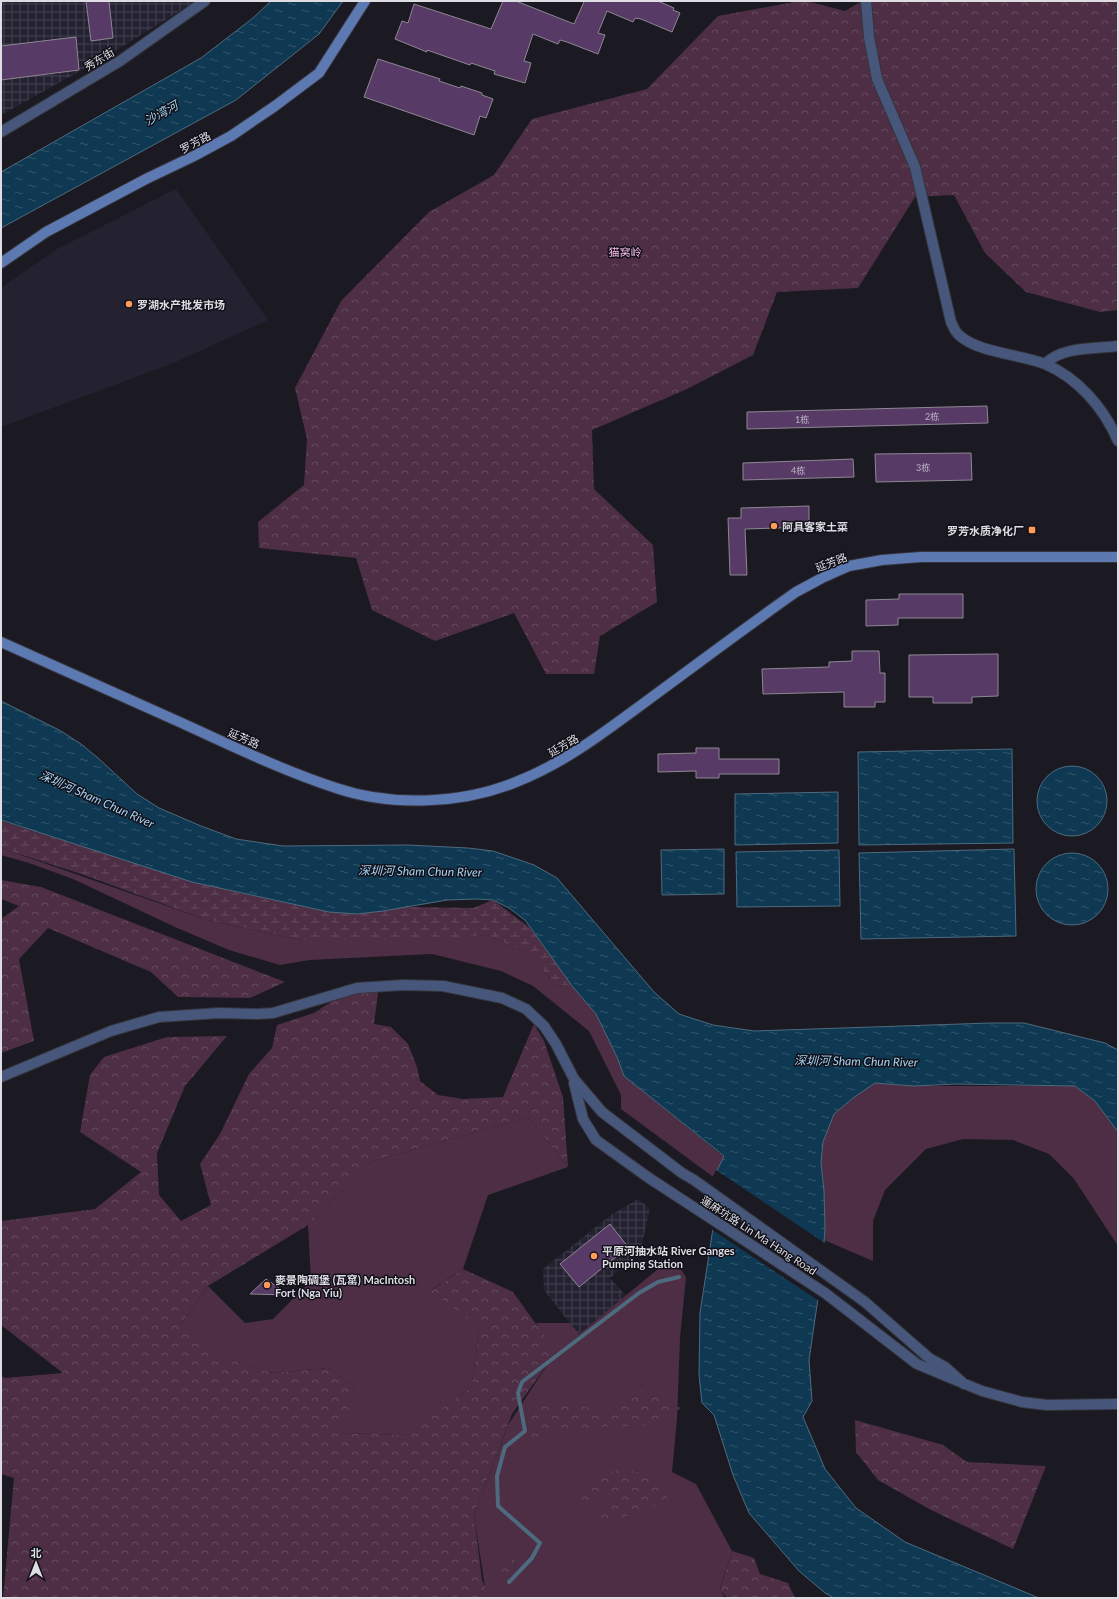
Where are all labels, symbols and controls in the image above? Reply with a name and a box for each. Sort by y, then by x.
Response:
street label: 秀东街 [82,45,116,73]
water label: 沙湾河 [142,97,182,128]
street label: 罗芳路 [177,129,213,155]
park label: 猫窝岭 [609,245,642,258]
place label: 罗湖水产批发市场 [137,298,225,311]
marker: 罗湖水产批发市场 [124,299,134,309]
house number: 2栋 [925,411,939,422]
house number: 1栋 [795,414,809,425]
house number: 3栋 [916,462,930,473]
house number: 4栋 [791,465,805,476]
place label: 阿具客家土菜 [782,520,848,533]
marker: 阿具客家土菜 [769,521,779,531]
place label: 罗芳水质净化厂 [947,524,1024,537]
marker: 罗芳水质净化厂 [1027,525,1037,535]
street label: 延芳路 [813,550,849,574]
street label: 延芳路 [226,725,262,751]
street label: 延芳路 [545,731,581,759]
water label: 深圳河 Sham Chun River [37,767,158,831]
water label: 深圳河 Sham Chun River [358,862,483,880]
water label: 深圳河 Sham Chun River [794,1052,919,1070]
street label: 蓮麻坑路 Lin Ma Hang Road [699,1193,819,1277]
place label: 平原河抽水站 River Ganges Pumping Station [602,1244,735,1270]
marker: 平原河抽水站 River Ganges Pumping Station [589,1251,599,1261]
place label: 麥景陶碉堡 (瓦窰) MacIntosh Fort (Nga Yiu) [275,1273,415,1299]
marker: 麥景陶碉堡 (瓦窰) MacIntosh Fort (Nga Yiu) [262,1280,272,1290]
north arrow [16,1543,56,1583]
text: 北 [31,1546,42,1559]

